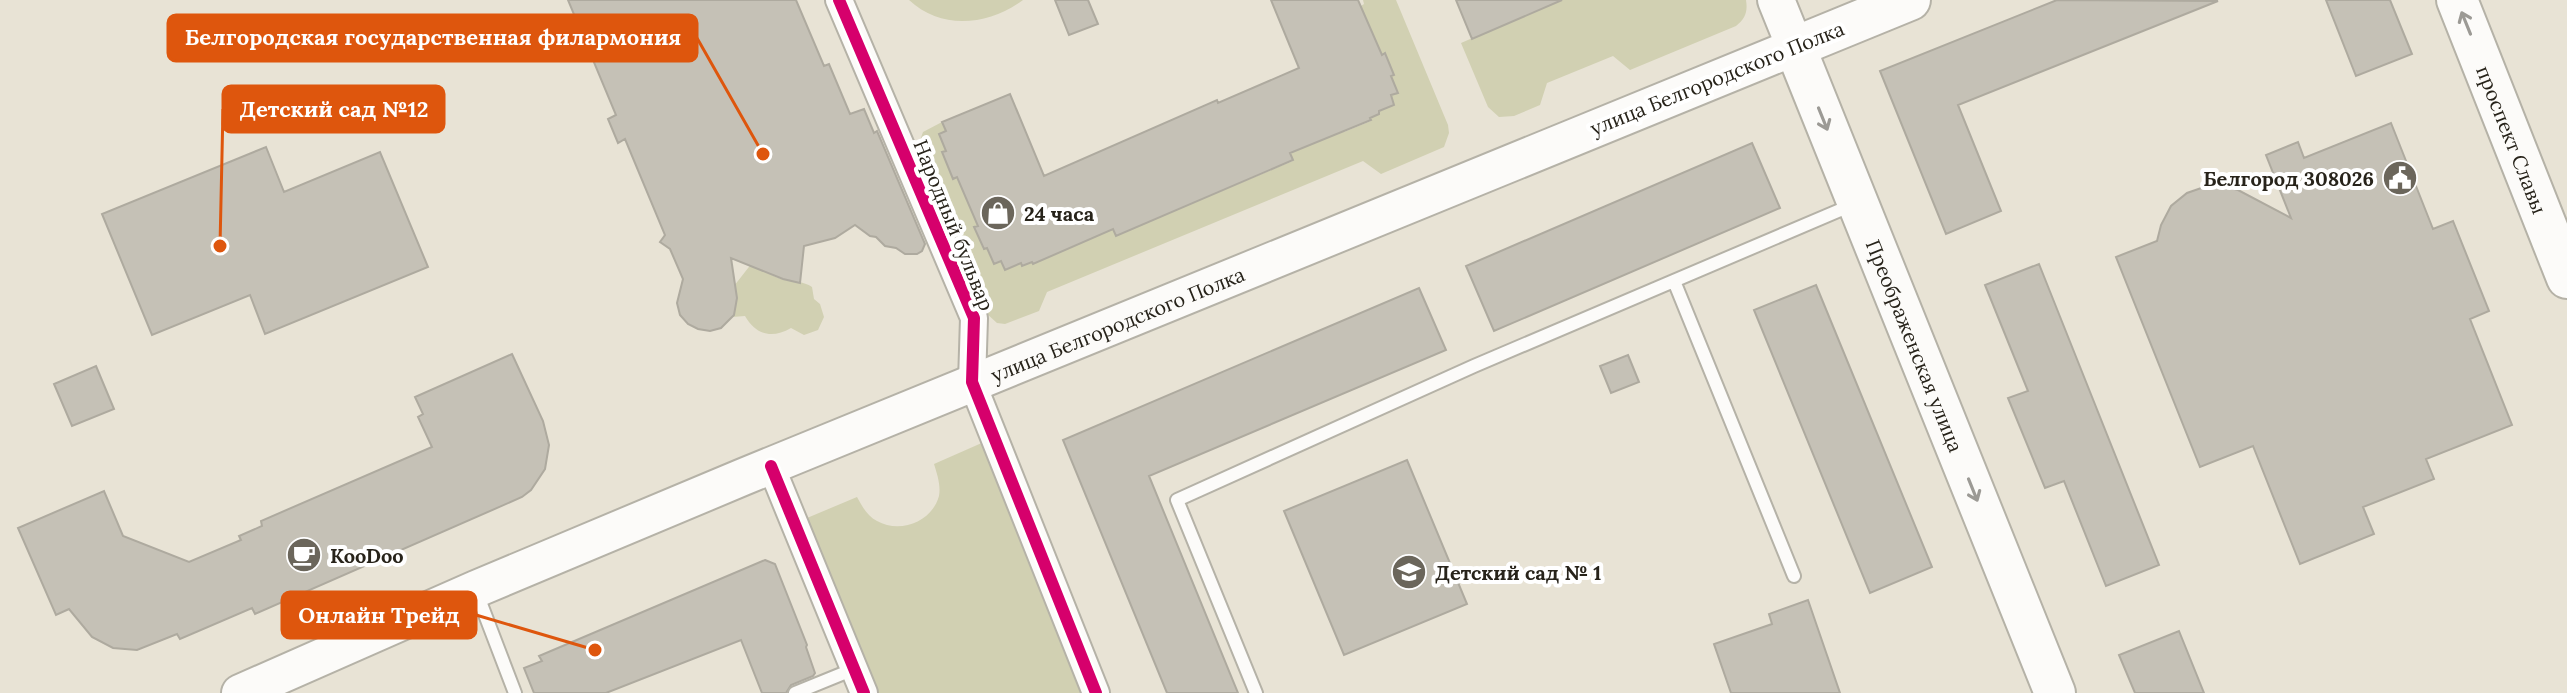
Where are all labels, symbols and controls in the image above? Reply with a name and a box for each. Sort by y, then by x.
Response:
one-way arrow [2458,11,2472,36]
callout: Белгородская государственная филармония [168,15,697,61]
street label: улица Белгородского Полка [1586,15,1848,141]
text: Белгородская государственная филармония [185,23,681,51]
street label: проспект Славы [2472,62,2553,217]
callout: Детский сад №12 [223,86,444,132]
text: Детский сад №12 [240,95,428,123]
one-way arrow [1817,106,1832,131]
street label: Народный бульвар [908,136,1000,314]
public building icon: Белгород 308026 [2381,159,2419,197]
place label: Белгород 308026 [2203,166,2374,191]
shop icon: 24 часа [979,194,1017,232]
place label: 24 часа [1024,201,1095,226]
street label: Преображенская улица [1861,236,1969,455]
street label: улица Белгородского Полка [987,261,1248,387]
one-way arrow [1967,477,1981,502]
cafe icon: KooDoo [285,536,323,574]
place label: KooDoo [330,543,404,568]
school or university icon: Детский сад № 1 [1390,553,1428,591]
place label: Детский сад № 1 [1435,560,1601,585]
callout: Онлайн Трейд [282,592,476,638]
text: Онлайн Трейд [298,601,460,629]

